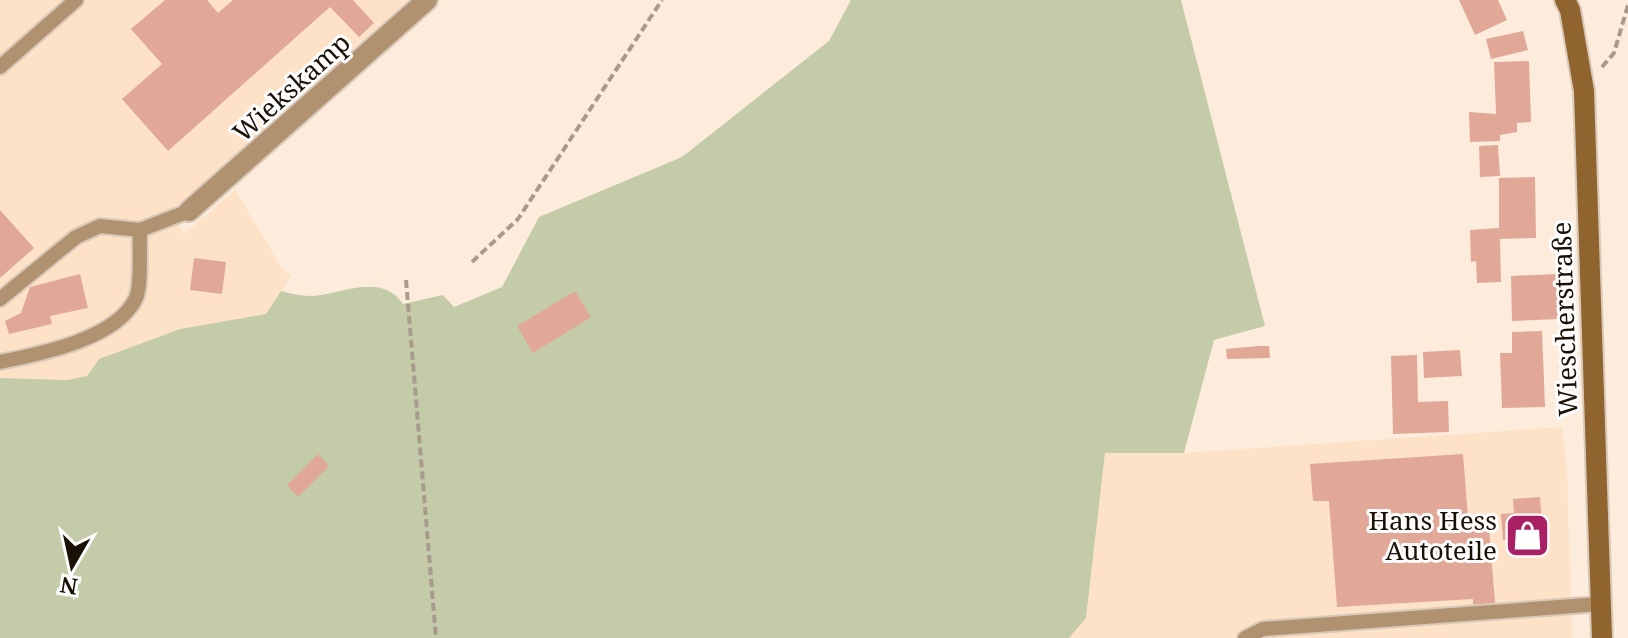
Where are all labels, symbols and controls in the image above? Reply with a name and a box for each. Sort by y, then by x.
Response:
street label: Wiekskamp [224,25,358,149]
street label: Wiescherstraße [1543,221,1585,417]
place label: Hans Hess Autoteile [1369,502,1497,568]
shop icon: Hans Hess Autoteile [1504,511,1552,559]
north arrow [32,526,112,606]
text: N [58,571,80,603]

